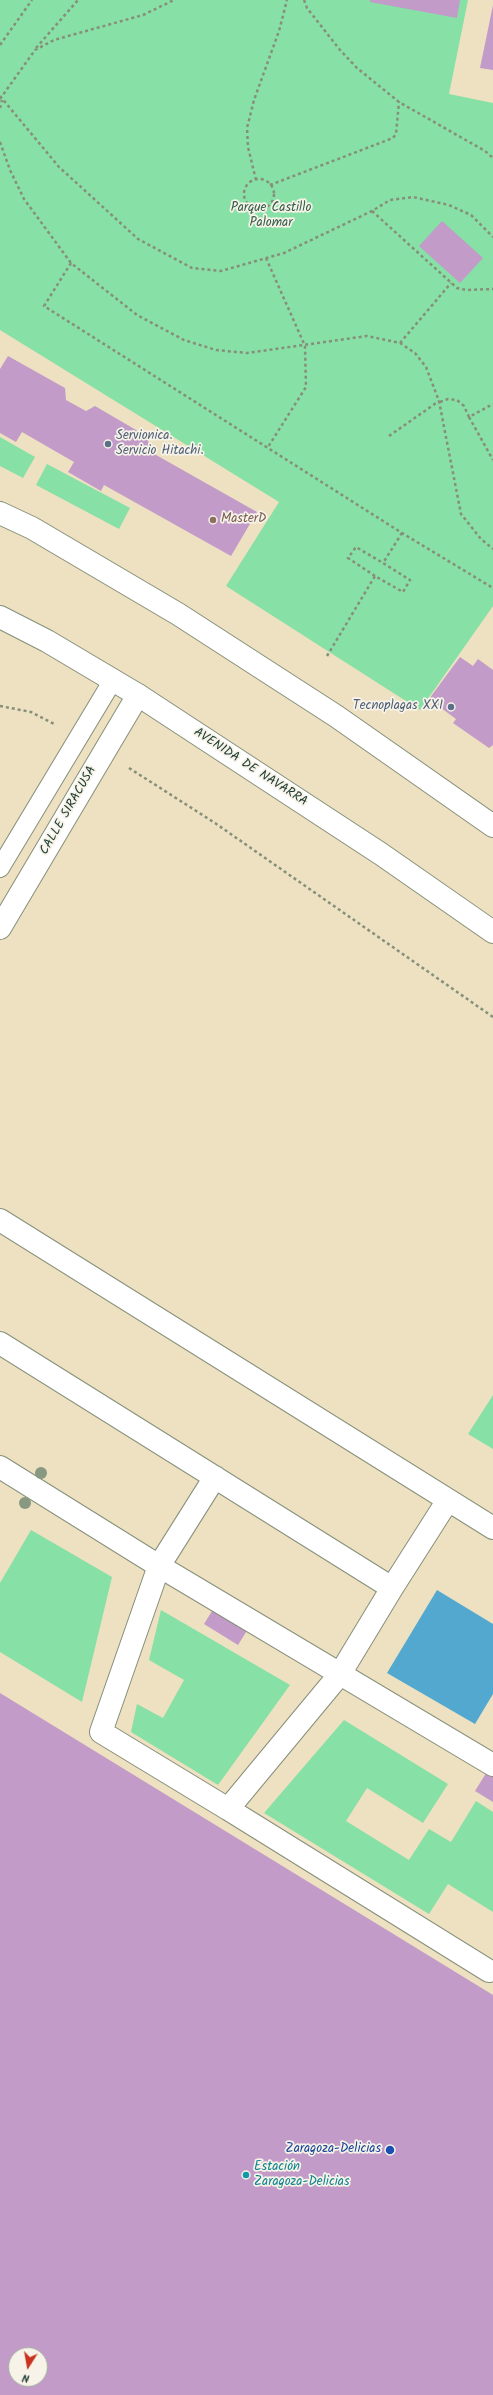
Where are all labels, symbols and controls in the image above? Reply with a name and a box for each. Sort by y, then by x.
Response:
park label: Parque Castillo Palomar [231,201,311,232]
place label: Servionica. Servicio Hitachi. [116,429,203,460]
marker: Servionica. Servicio Hitachi. [103,439,113,449]
place label: MasterD [221,512,266,528]
marker: MasterD [208,515,218,525]
place label: Tecnoplagas XXI [353,699,443,715]
marker: Tecnoplagas XXI [446,702,456,712]
street label: AVENIDA DE NAVARRA [190,725,310,811]
street label: CALLE SIRACUSA [37,764,101,858]
place label: Zaragoza-Delicias [286,2142,381,2158]
marker: Zaragoza-Delicias [384,2144,396,2156]
place label: Estación Zaragoza-Delicias [254,2160,349,2191]
marker: Estación Zaragoza-Delicias [241,2170,251,2180]
north arrow [8,2347,48,2387]
text: N [21,2368,31,2387]

